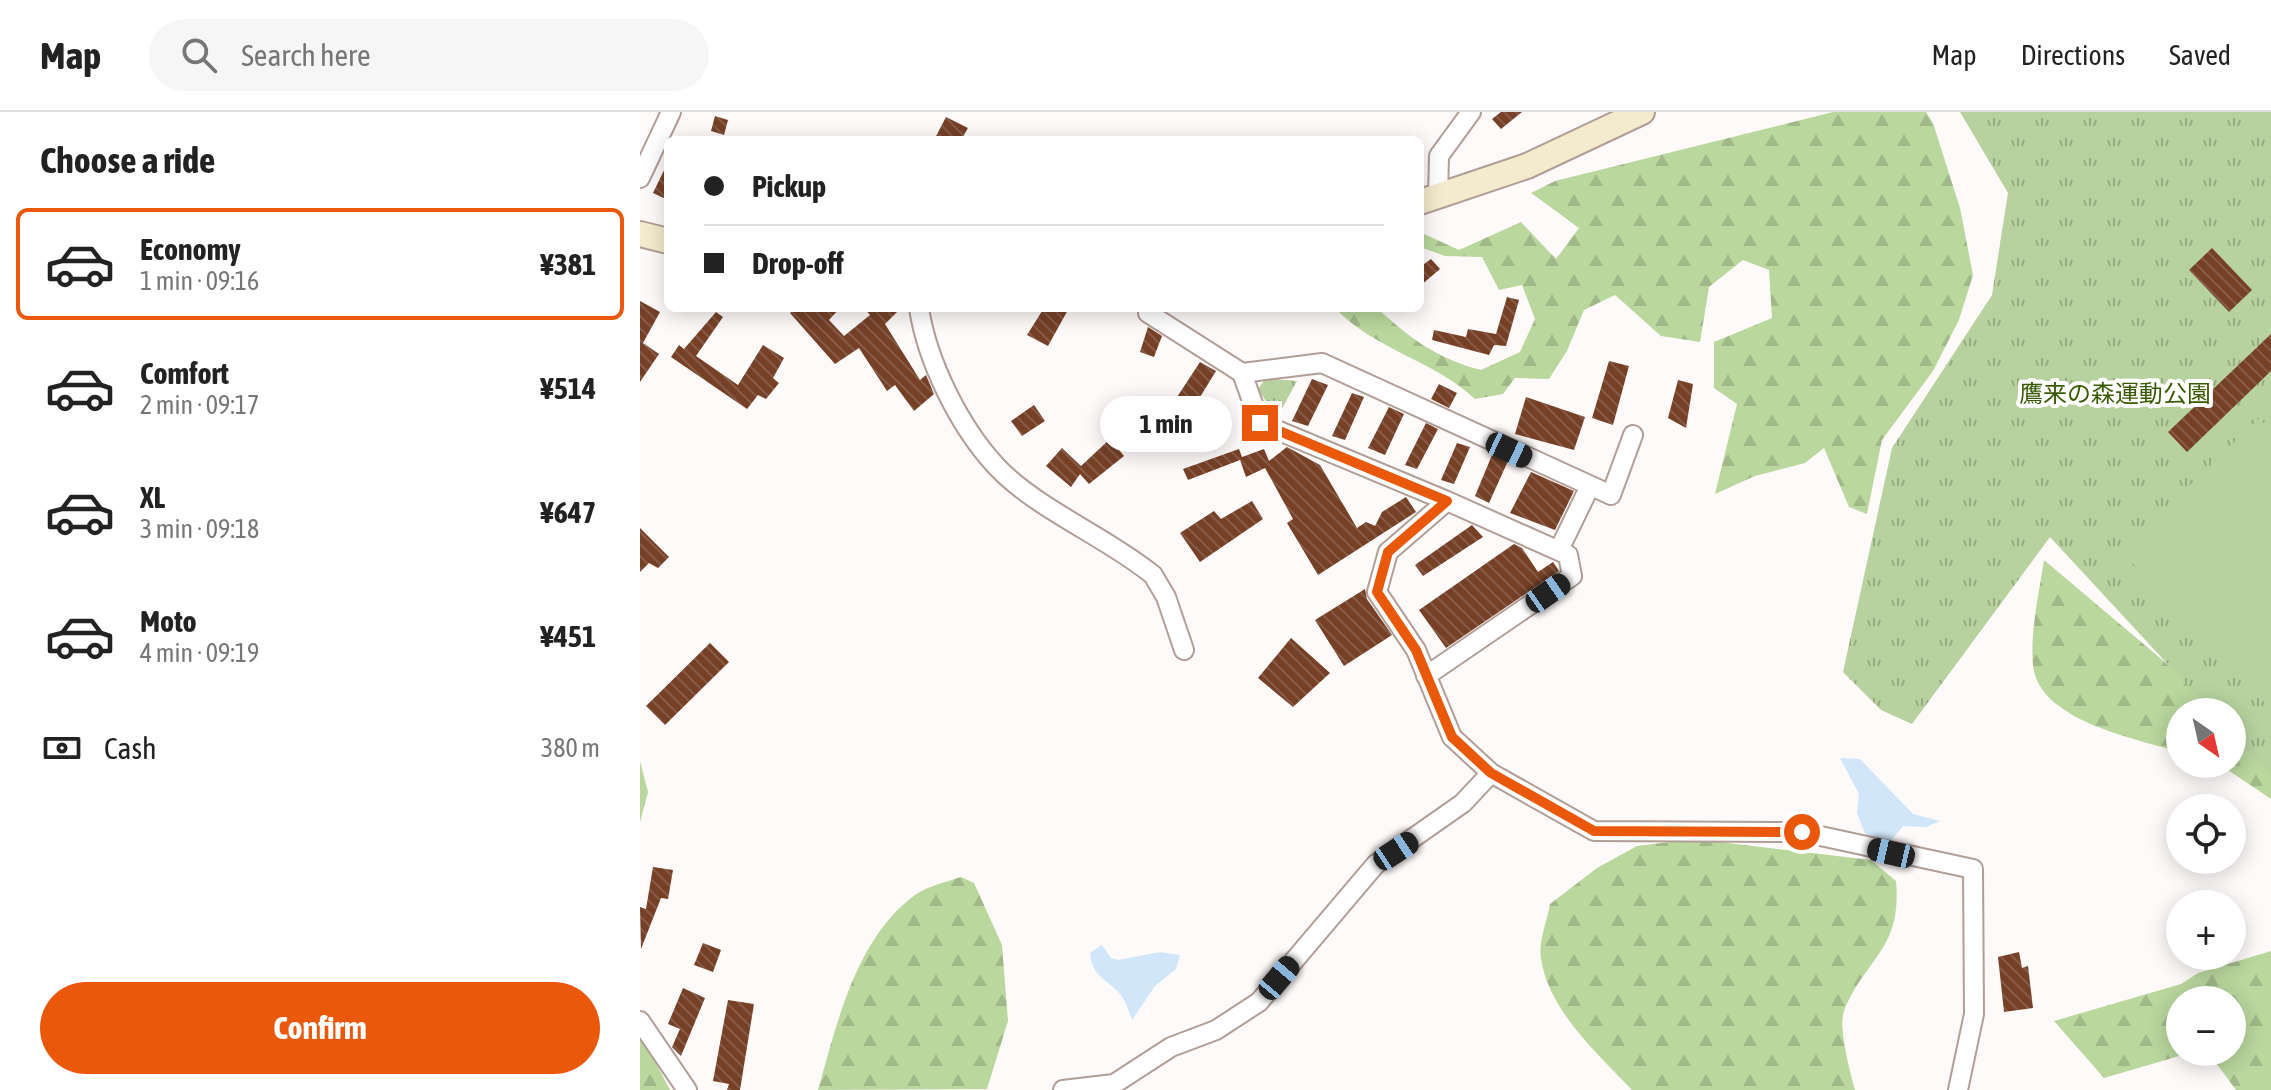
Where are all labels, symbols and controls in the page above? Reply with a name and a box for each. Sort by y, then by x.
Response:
search box [149,19,709,91]
icon: search [177,33,221,77]
text: Map [40,34,101,77]
text: Search here [241,38,371,72]
text: Map [1932,39,1977,71]
text: Directions [2021,39,2125,71]
text: Saved [2169,39,2231,71]
text: Choose a ride [40,139,215,181]
text: Pickup [752,169,826,203]
icon: car [44,228,116,300]
text: Economy [140,232,241,266]
text: Drop-off [752,246,844,280]
text: ¥381 [540,247,596,281]
text: 1 min · 09:16 [140,266,259,296]
icon: car [44,352,116,424]
text: Comfort [140,356,229,390]
text: ¥514 [540,371,596,405]
park label: 鷹来の森運動公園 [2019,380,2211,407]
text: 2 min · 09:17 [140,390,259,420]
callout: 1 min [1100,395,1232,451]
route end [1242,405,1278,441]
text: 1 min [1139,409,1193,439]
car [1482,429,1536,471]
icon: car [44,476,116,548]
text: XL [140,480,165,514]
text: ¥647 [540,495,596,529]
text: 3 min · 09:18 [140,514,259,544]
car [1521,569,1575,617]
icon: car [44,600,116,672]
text: Moto [140,604,197,638]
text: ¥451 [540,619,596,653]
text: 4 min · 09:19 [140,638,259,668]
north arrow [2166,698,2246,778]
map controls [2166,698,2246,1066]
icon: cash [40,726,84,770]
text: Cash [104,731,157,765]
text: 380 m [541,733,600,763]
button: locate [2166,794,2246,874]
route start [1784,814,1820,850]
car [1369,828,1423,874]
car [1865,836,1917,870]
button: + [2166,890,2246,970]
car [1254,952,1304,1004]
button: Confirm [40,982,600,1074]
button: − [2166,986,2246,1066]

